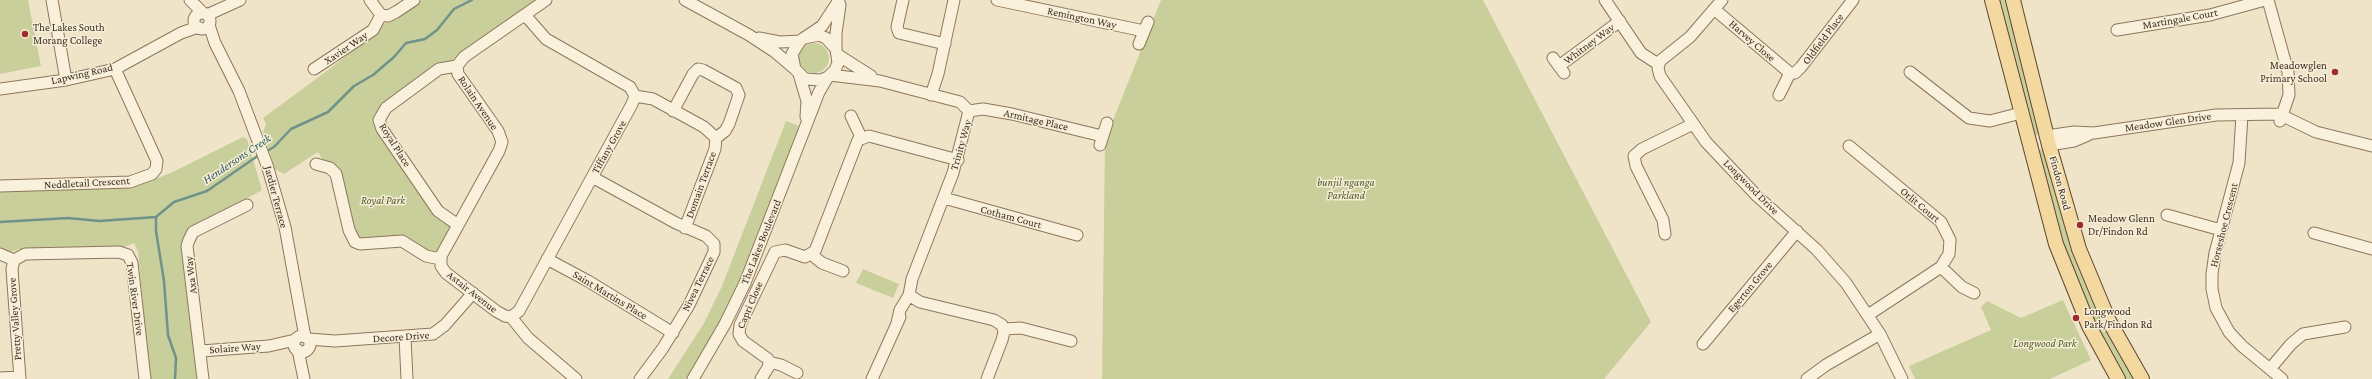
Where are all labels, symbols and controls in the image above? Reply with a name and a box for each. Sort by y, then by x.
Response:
street label: Remington Way [1046,4,1118,32]
street label: Martingale Court [2141,6,2219,32]
street label: Oldfield Place [1800,11,1846,67]
street label: Harvey Close [1726,17,1778,65]
place label: The Lakes South Morang College [33,21,105,47]
street label: Whitney Way [1561,21,1617,67]
marker: The Lakes South Morang College [20,29,30,39]
street label: Xavier Way [322,29,370,67]
place label: Meadowglen Primary School [2260,59,2327,85]
street label: Lapwing Road [50,60,114,88]
marker: Meadowglen Primary School [2330,67,2340,77]
street label: Rolain Avenue [455,73,501,133]
street label: Armitage Place [1003,106,1069,134]
street label: Meadow Glen Drive [2124,109,2212,135]
street label: Tiffany Grove [589,118,629,176]
street label: Trinity Way [947,118,975,172]
street label: Royal Place [376,121,414,169]
water label: Hendersons Creek [200,131,274,187]
street label: Domain Terrace [683,150,719,220]
street label: Findon Road [2046,154,2074,212]
street label: Longwood Drive [1721,157,1781,217]
street label: Jardier Terrace [261,164,291,230]
street label: Neddletail Crescent [44,174,130,192]
park label: bunjil nganga Parkland [1317,176,1375,202]
street label: Horseshoe Crescent [2207,181,2241,269]
street label: Orlit Court [1897,185,1943,225]
park label: Royal Park [361,194,405,208]
street label: The Lakes Boulevard [738,198,784,286]
street label: Cotham Court [979,203,1043,231]
place label: Meadow Glenn Dr/Findon Rd [2088,212,2155,238]
marker: Meadow Glenn Dr/Findon Rd [2075,220,2085,230]
street label: Nivea Terrace [679,254,717,314]
street label: Axa Way [182,255,200,295]
street label: Egerton Grove [1725,259,1775,315]
street label: Twin River Drive [123,262,147,336]
street label: Astair Avenue [444,268,500,316]
street label: Saint Martins Place [570,268,650,322]
street label: Pretty Valley Grove [6,277,24,361]
street label: Capri Close [734,279,766,331]
place label: Longwood Park/Findon Rd [2084,305,2152,331]
marker: Longwood Park/Findon Rd [2071,313,2081,323]
street label: Decore Drive [372,328,430,346]
park label: Longwood Park [2013,337,2077,351]
street label: Solaire Way [209,340,261,356]

